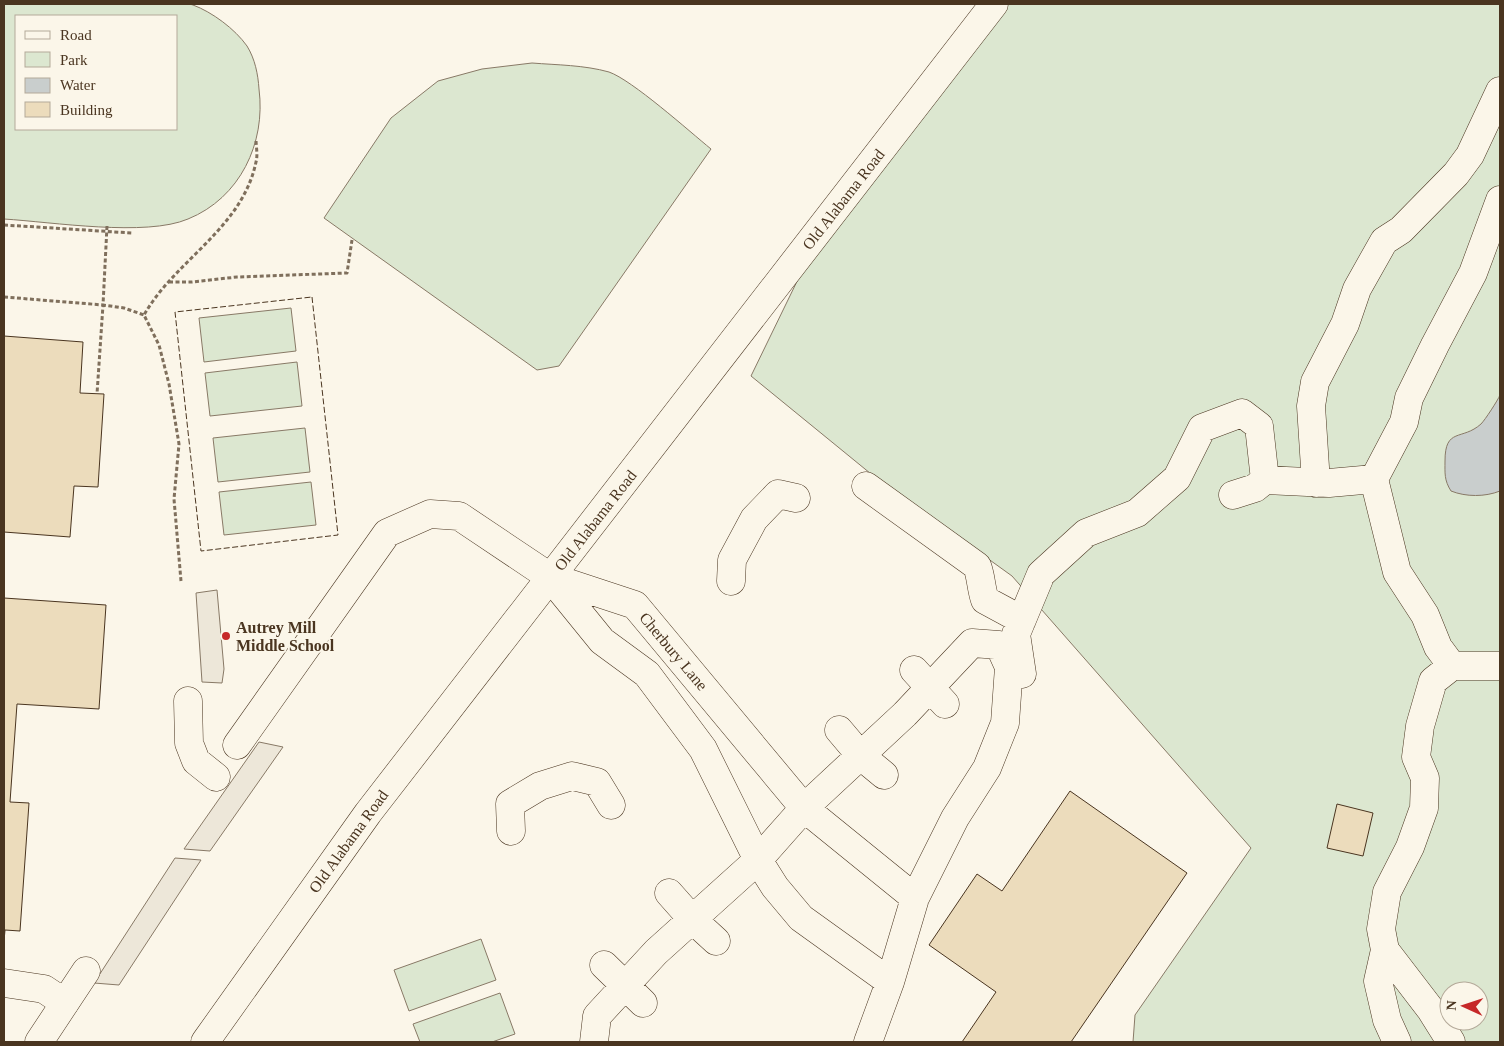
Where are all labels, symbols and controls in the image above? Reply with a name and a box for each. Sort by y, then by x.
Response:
legend [15,15,178,130]
text: Road [60,27,92,43]
text: Park [60,52,88,68]
text: Water [60,77,95,93]
text: Building [60,102,113,118]
street label: Old Alabama Road [799,146,888,253]
street label: Old Alabama Road [551,467,640,574]
street label: Cherbury Lane [635,609,711,694]
place label: Autrey Mill Middle School [236,619,335,654]
marker: Autrey Mill Middle School [220,630,232,642]
street label: Old Alabama Road [305,787,391,896]
north arrow [1439,981,1489,1031]
text: N [1444,1000,1459,1011]

